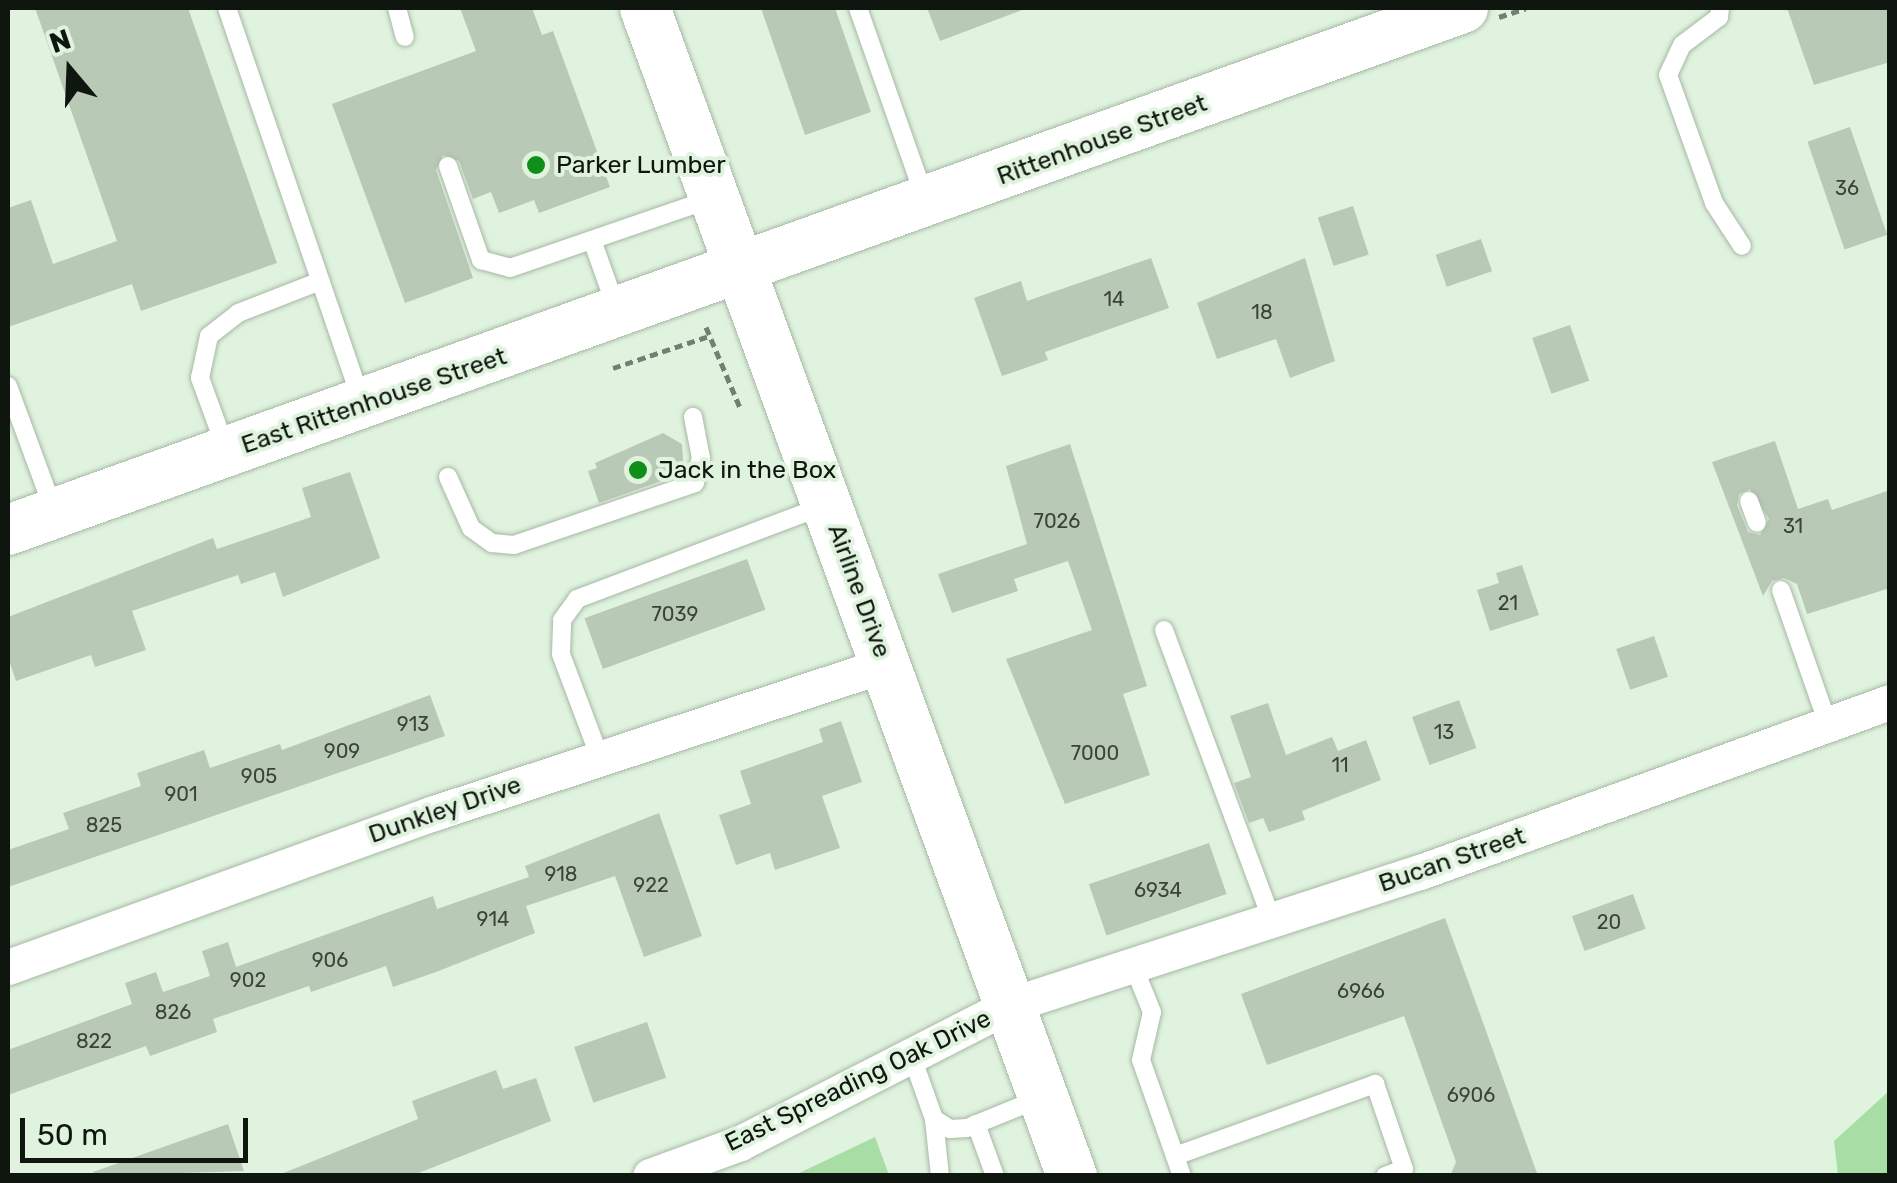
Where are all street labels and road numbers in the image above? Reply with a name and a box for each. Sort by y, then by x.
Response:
street label: Rittenhouse Street [993,88,1211,192]
street label: East Rittenhouse Street [237,341,511,461]
street label: Airline Drive [821,520,897,662]
street label: Dunkley Drive [364,770,526,850]
street label: Bucan Street [1375,821,1529,899]
street label: East Spreading Oak Drive [720,1003,996,1159]

